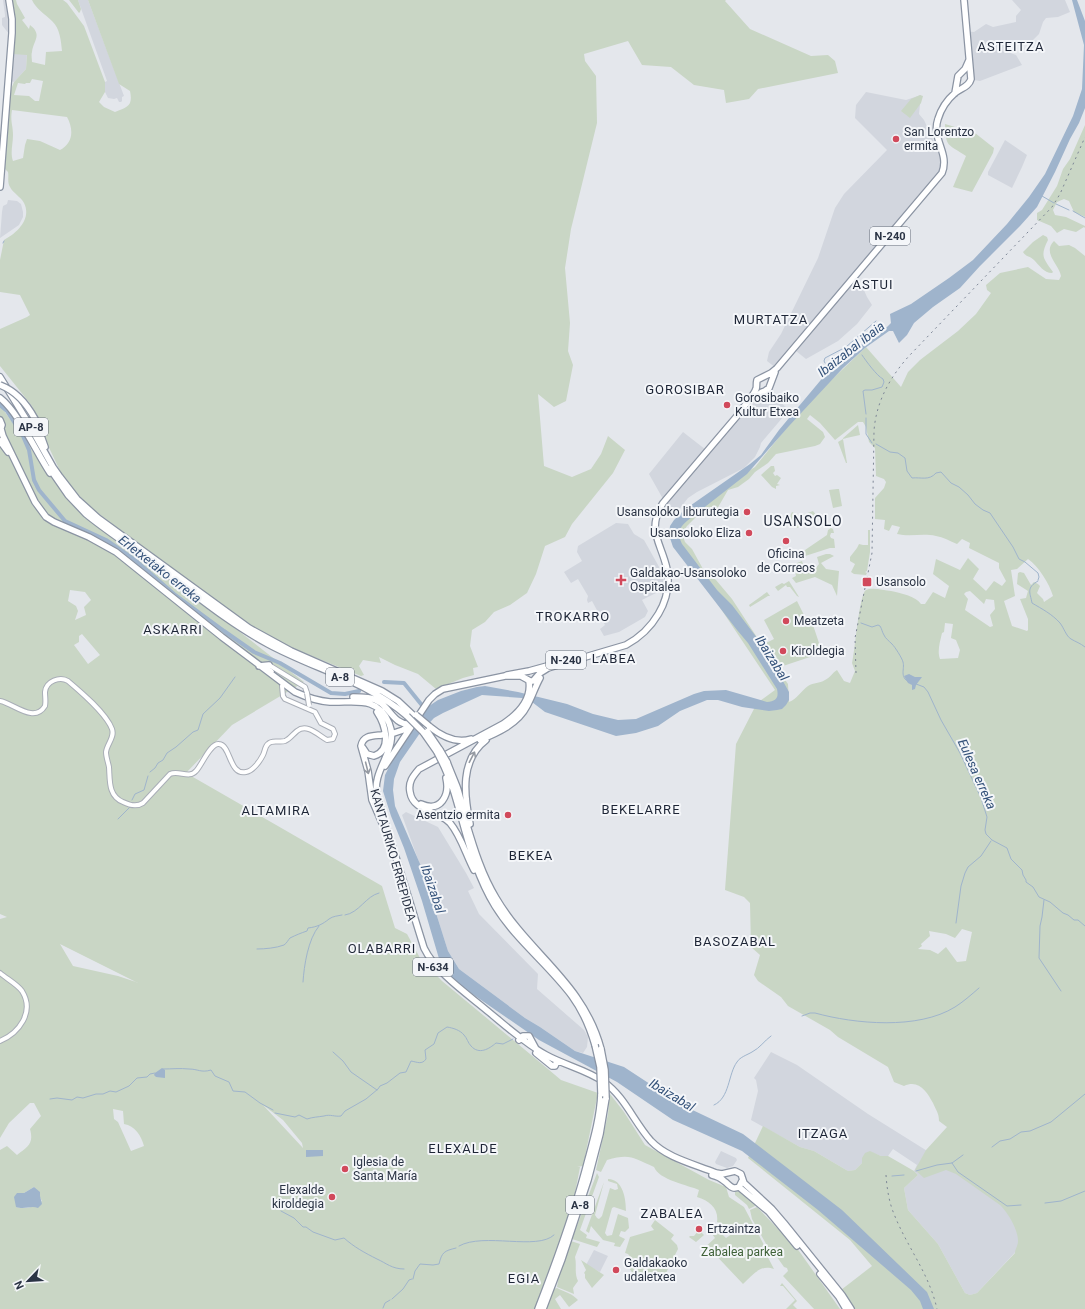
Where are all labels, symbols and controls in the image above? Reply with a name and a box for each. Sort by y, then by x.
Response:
district label: ASTEITZA [978,39,1044,54]
place label: San Lorentzo ermita [904,125,974,153]
marker: San Lorentzo ermita [891,134,901,144]
road number: N-240 [870,227,910,245]
district label: ASTUI [853,277,893,292]
district label: MURTATZA [734,312,808,327]
water label: Ibaizabal ibaia [815,318,888,380]
district label: GOROSIBAR [645,382,725,397]
place label: Gorosibaiko Kultur Etxea [735,391,799,419]
marker: Gorosibaiko Kultur Etxea [722,400,732,410]
road number: AP-8 [14,418,48,436]
place label: Usansoloko liburutegia [617,505,739,519]
marker: Usansoloko liburutegia [742,507,752,517]
district label: USANSOLO [763,513,843,529]
place label: Usansoloko Eliza [650,526,741,540]
marker: Usansoloko Eliza [744,528,754,538]
water label: Erletxetako erreka [116,532,204,606]
marker: Oficina de Correos [781,536,791,546]
place label: Oficina de Correos [757,547,815,575]
place label: Galdakao-Usansoloko Ospitalea [630,566,747,594]
marker: Galdakao-Usansoloko Ospitalea [615,574,627,586]
place label: Usansolo [876,575,926,589]
marker: Usansolo [861,576,873,588]
district label: TROKARRO [536,609,610,624]
place label: Meatzeta [794,614,844,628]
marker: Meatzeta [781,616,791,626]
district label: ASKARRI [143,622,203,637]
water label: Ibaizabal [752,633,792,684]
place label: Kiroldegia [791,644,844,658]
marker: Kiroldegia [778,646,788,656]
road number: N-240 [546,651,586,669]
district label: LABEA [592,651,636,666]
road number: A-8 [326,668,354,686]
water label: Eulesa erreka [955,737,999,812]
one-way arrow [468,752,476,764]
one-way arrow [364,761,371,774]
street label: KANTAURIKO ERREPIDEA [367,787,419,923]
district label: BEKELARRE [601,802,681,817]
district label: ALTAMIRA [242,803,310,818]
place label: Asentzio ermita [416,808,500,822]
marker: Asentzio ermita [503,810,513,820]
district label: BEKEA [509,848,553,863]
water label: Ibaizabal [418,863,449,916]
district label: BASOZABAL [694,934,776,949]
district label: OLABARRI [348,941,416,956]
road number: N-634 [413,958,453,976]
water label: Ibaizabal [646,1076,698,1115]
district label: ITZAGA [798,1126,848,1141]
district label: ELEXALDE [428,1141,498,1156]
place label: Iglesia de Santa María [353,1155,417,1183]
marker: Iglesia de Santa María [340,1164,350,1174]
place label: Elexalde kiroldegia [272,1183,324,1211]
marker: Elexalde kiroldegia [327,1192,337,1202]
road number: A-8 [566,1196,594,1214]
district label: ZABALEA [641,1206,703,1221]
place label: Ertzaintza [707,1222,761,1236]
marker: Ertzaintza [694,1224,704,1234]
park label: Zabalea parkea [701,1245,783,1259]
place label: Galdakaoko udaletxea [624,1256,687,1284]
north arrow [8,1261,48,1301]
marker: Galdakaoko udaletxea [611,1265,621,1275]
district label: EGIA [508,1271,540,1286]
text: N [12,1279,27,1291]

